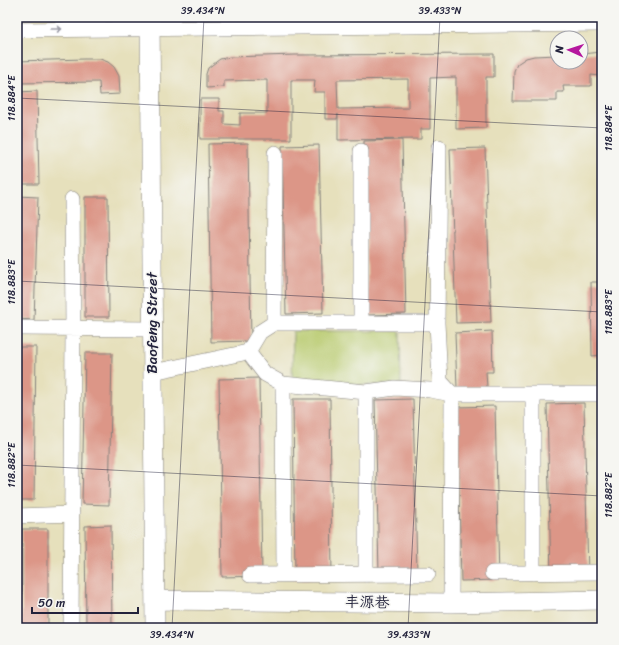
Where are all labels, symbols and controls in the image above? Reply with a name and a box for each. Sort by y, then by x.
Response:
text: 39.434°N [181,2,225,20]
text: 39.433°N [418,2,462,20]
one-way arrow [49,26,62,33]
north arrow [549,30,589,70]
text: N [550,45,569,55]
text: 118.884°E [3,74,21,121]
text: 118.884°E [600,104,618,151]
text: 118.883°E [3,258,21,305]
street label: Baofeng Street [139,271,165,374]
text: 118.883°E [600,288,618,335]
text: 118.882°E [3,441,21,488]
text: 118.882°E [600,471,618,518]
scale bar [32,589,138,615]
street label: 丰源巷 [344,589,390,615]
text: 50 m [38,592,65,614]
text: 39.434°N [150,626,194,644]
text: 39.433°N [387,626,431,644]

